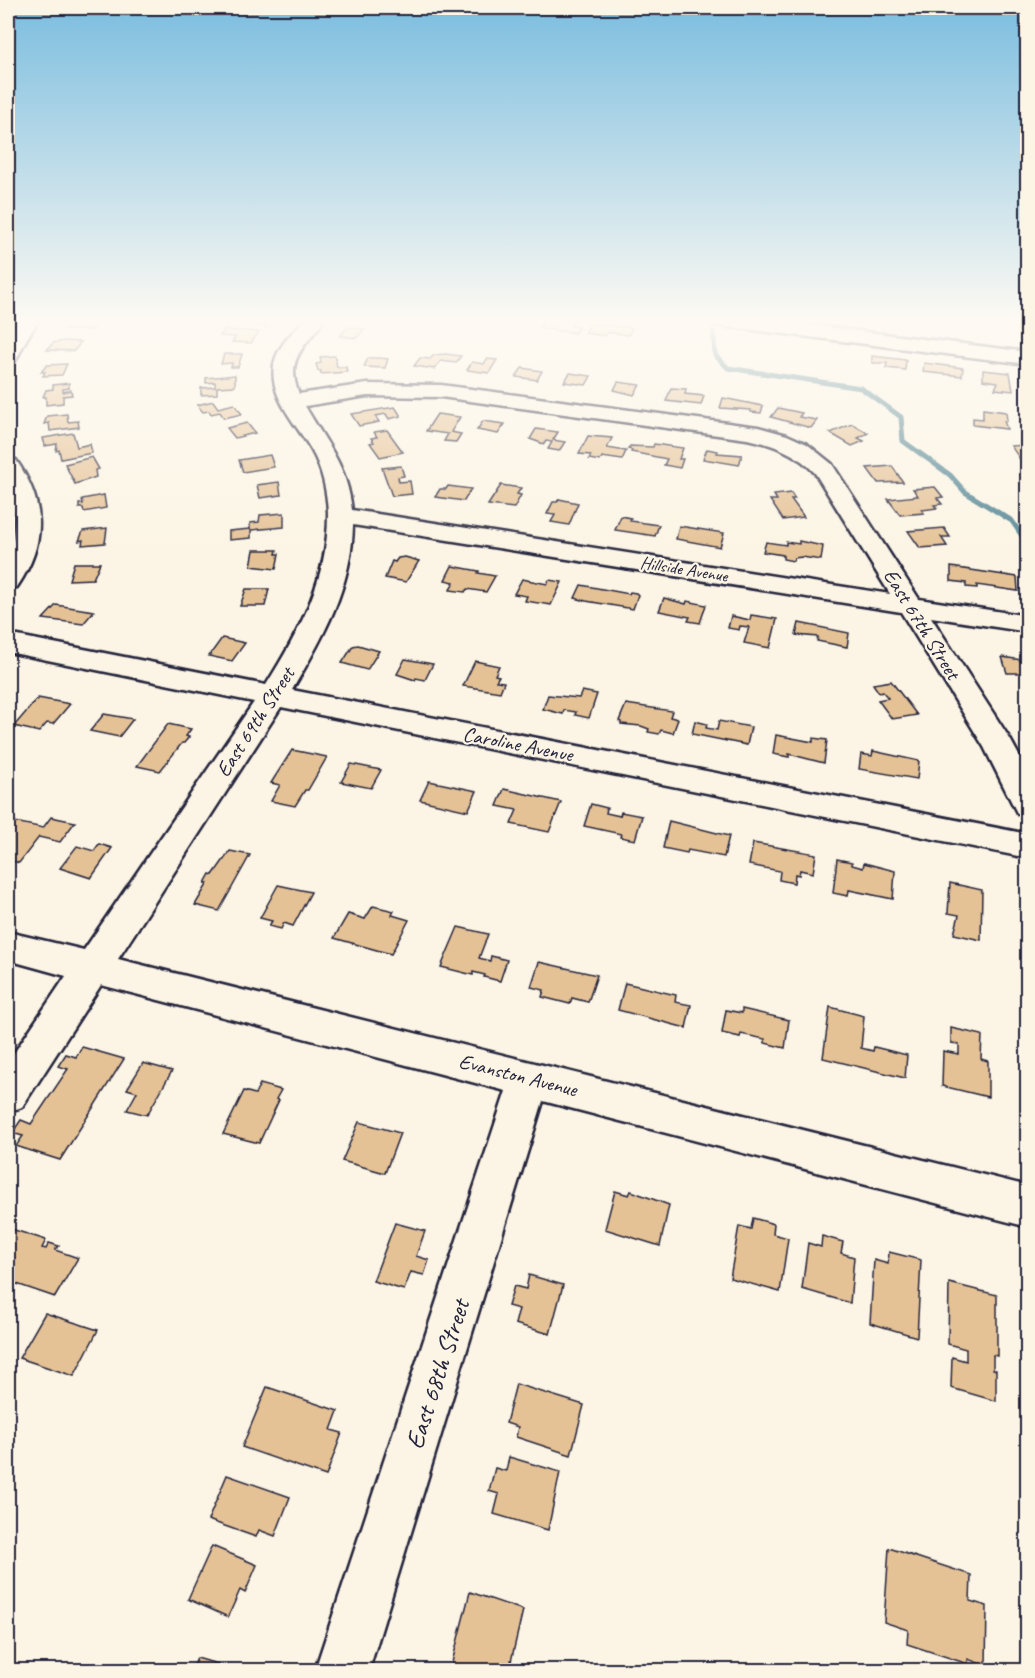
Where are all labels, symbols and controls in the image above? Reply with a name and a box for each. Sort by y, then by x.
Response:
street label: Hillside Avenue [639,551,730,587]
street label: East 67th Street [878,564,967,686]
street label: East 69th Street [210,661,301,782]
street label: Caroline Avenue [461,721,577,768]
street label: Evanston Avenue [456,1048,581,1102]
street label: East 68th Street [398,1293,478,1453]

